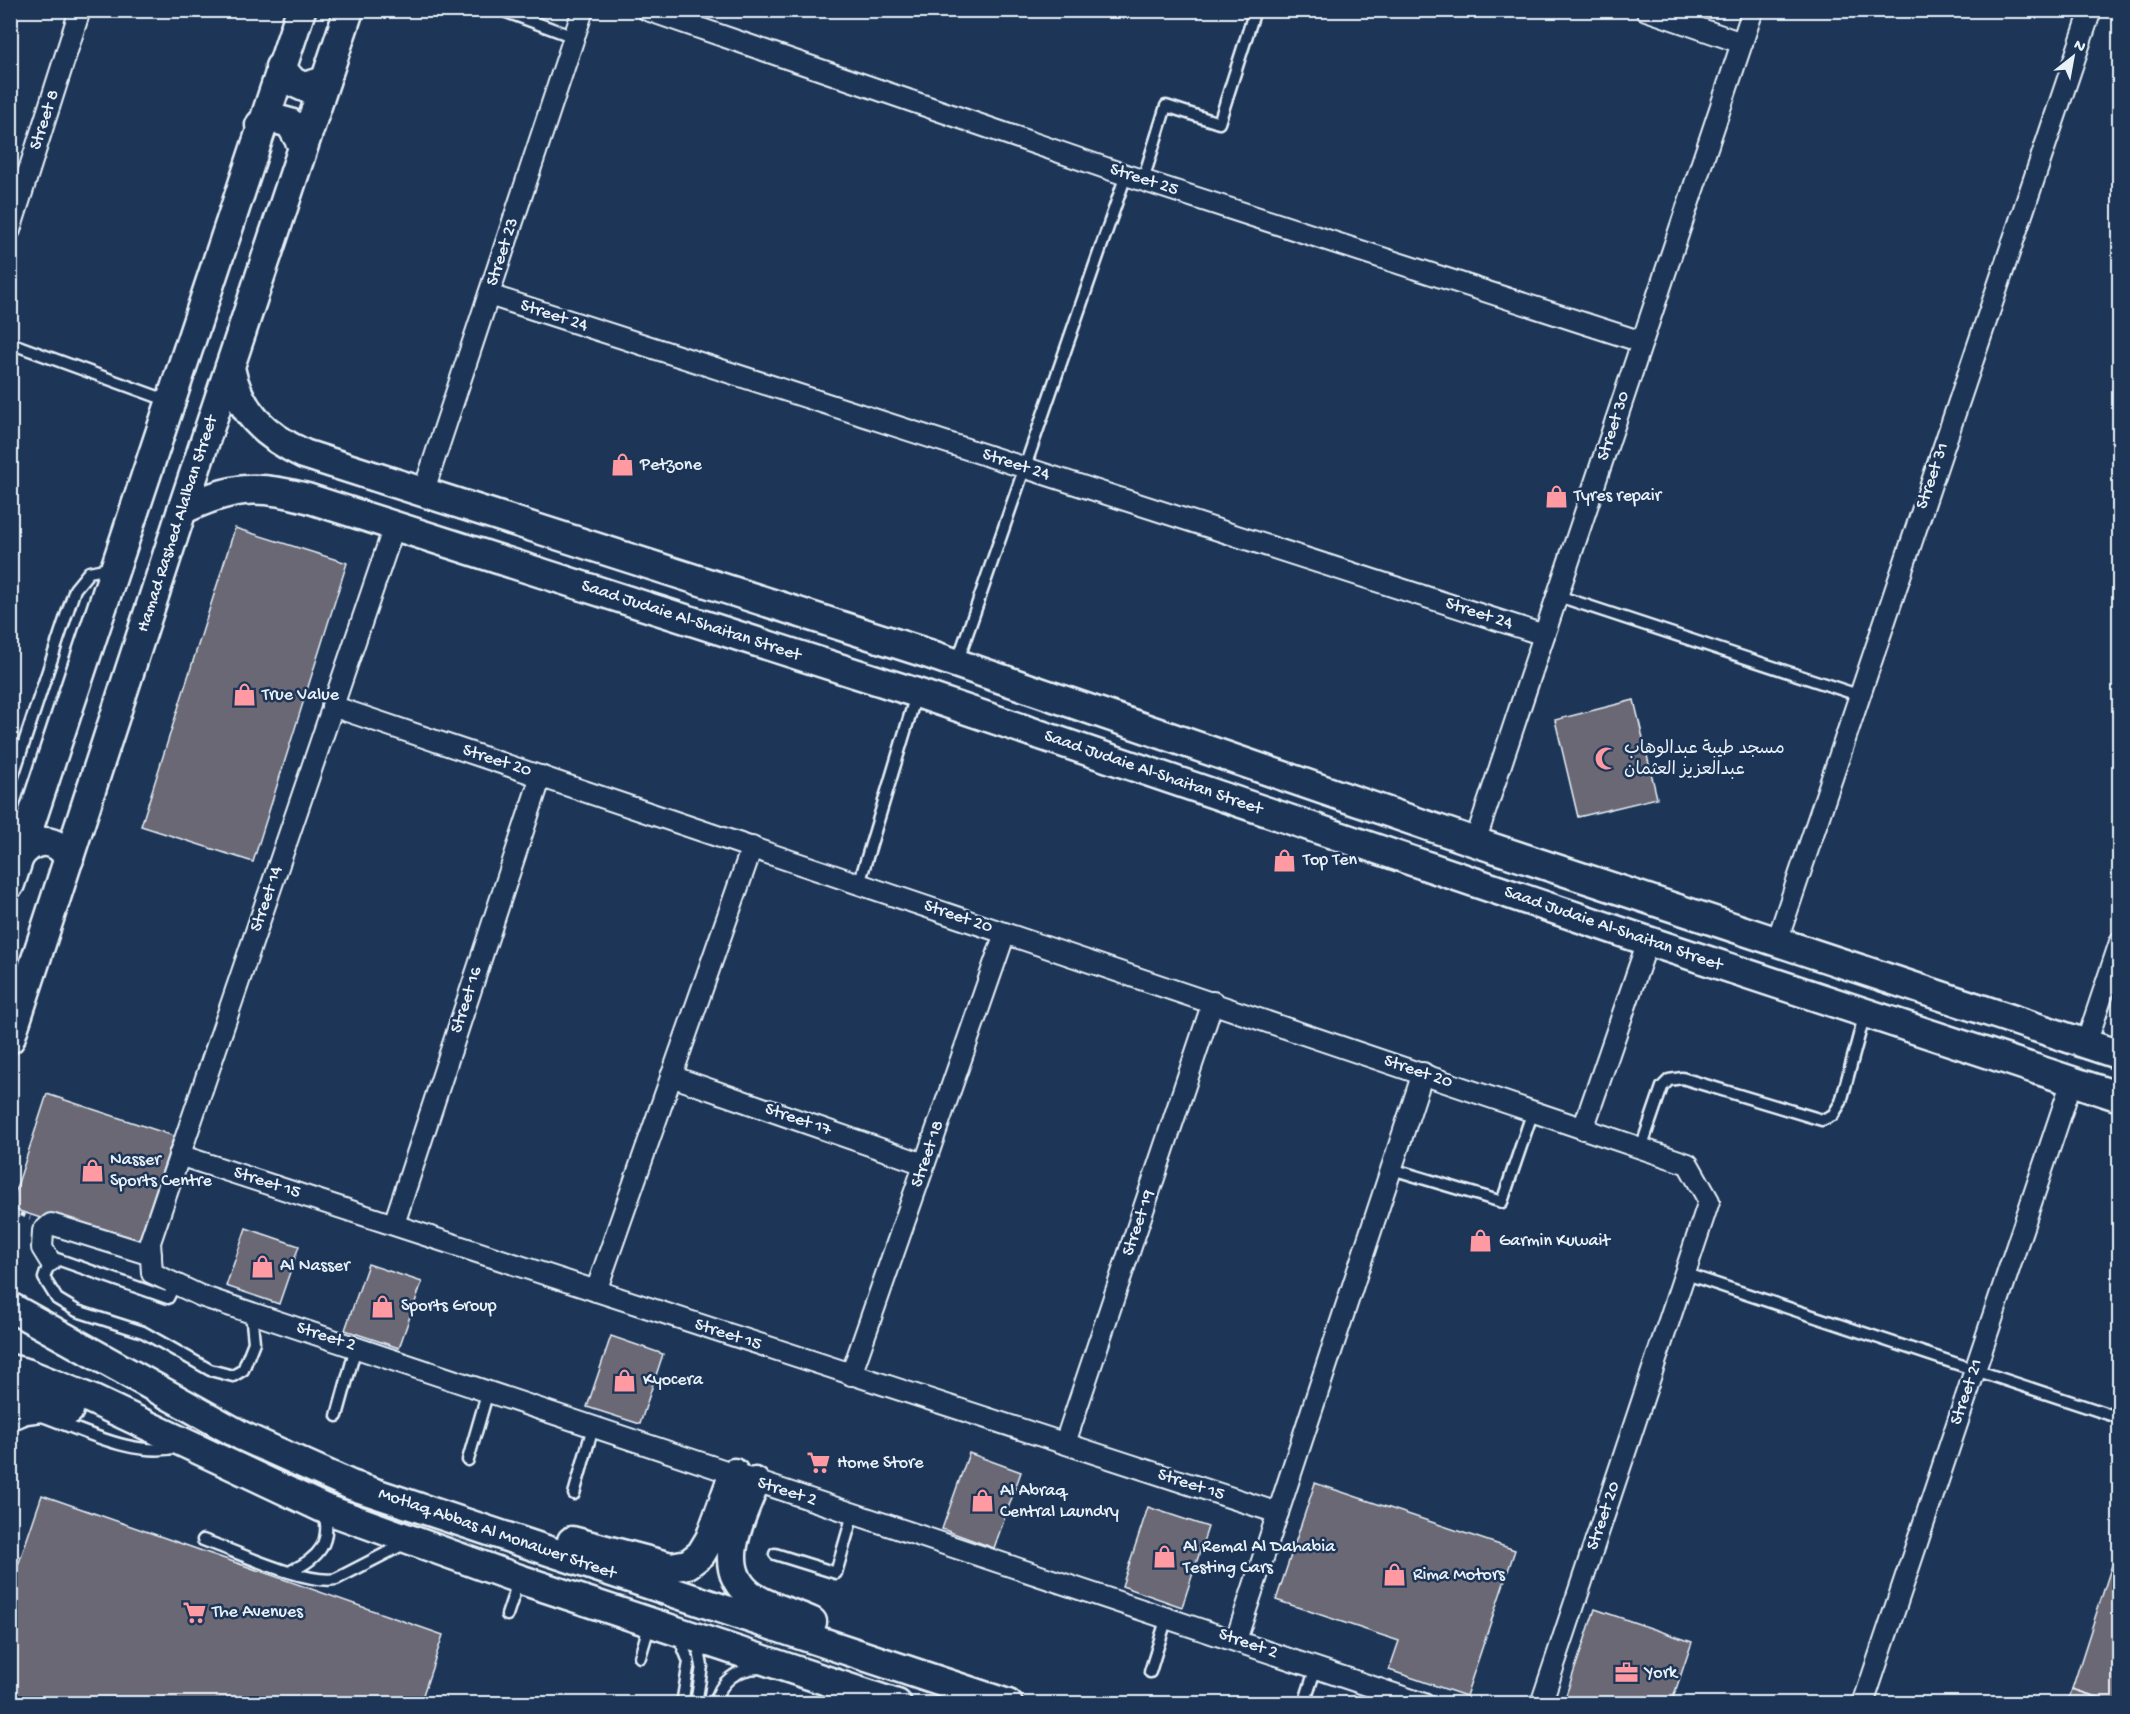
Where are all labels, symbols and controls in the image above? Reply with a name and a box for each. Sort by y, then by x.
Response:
north arrow [2043,27,2103,87]
text: N [2070,36,2089,58]
street label: Street 8 [25,87,65,153]
street label: Street 25 [1107,159,1181,201]
street label: Street 23 [482,215,524,289]
street label: Street 24 [518,295,591,337]
street label: Street 30 [1593,389,1635,463]
street label: Hamad Rashed Alalban Street [133,411,223,635]
street label: Street 31 [1912,440,1954,512]
street label: Street 24 [980,444,1053,486]
shop icon: Petzone [609,452,635,478]
place label: Petzone [639,455,702,476]
shop icon: Tyres repair [1543,483,1569,509]
place label: Tyres repair [1573,486,1663,507]
street label: Saad Judaie Al-Shaitan Street [579,576,805,667]
street label: Street 24 [1443,593,1516,635]
shop icon: True Value [231,682,257,708]
place label: True Value [261,685,340,706]
street label: Saad Judaie Al-Shaitan Street [1041,726,1266,821]
place label: مسجد طيبة عبدالوهاب عبدالعزيز العثمان [1624,739,1785,781]
street label: Street 20 [460,740,534,782]
mosque icon: مسجد طيبة عبدالوهاب عبدالعزيز العثمان [1593,746,1619,772]
shop icon: Top Ten [1272,847,1298,873]
place label: Top Ten [1302,850,1358,871]
street label: Street 14 [246,863,288,935]
street label: Saad Judaie Al-Shaitan Street [1501,882,1726,977]
street label: Street 20 [921,895,995,939]
street label: Street 16 [446,963,488,1036]
street label: Street 20 [1381,1050,1455,1094]
street label: Street 17 [762,1099,835,1141]
street label: Street 18 [907,1118,949,1190]
place label: Nasser Sports Centre [110,1150,212,1192]
shop icon: Nasser Sports Centre [79,1157,105,1183]
street label: Street 15 [231,1162,303,1204]
street label: Street 19 [1118,1187,1160,1259]
shop icon: Garmin Kuwait [1468,1228,1494,1254]
place label: Garmin Kuwait [1499,1231,1611,1252]
shop icon: Al Nasser [249,1253,275,1279]
place label: Al Nasser [280,1256,351,1277]
shop icon: Sports Group [370,1293,396,1319]
place label: Sports Group [401,1296,497,1317]
street label: Street 15 [692,1314,764,1356]
street label: Street 2 [294,1318,358,1356]
street label: Street 21 [1946,1356,1988,1428]
shop icon: Kyocera [612,1367,638,1393]
place label: Kyocera [643,1370,704,1391]
supermarket icon: Home Store [806,1450,832,1476]
place label: Home Store [837,1453,924,1474]
street label: Street 15 [1155,1464,1227,1506]
street label: Street 2 [755,1473,819,1511]
street label: Street 20 [1582,1479,1626,1553]
place label: Al Abraq Central Laundry [1000,1481,1119,1523]
street label: Motlaq Abbas Al Monawer Street [376,1483,620,1585]
shop icon: Al Abraq Central Laundry [969,1488,995,1514]
place label: Al Remal Al Dahabia Testing Cars [1182,1537,1336,1579]
shop icon: Al Remal Al Dahabia Testing Cars [1152,1544,1178,1570]
shop icon: Rima Motors [1382,1562,1408,1588]
place label: Rima Motors [1413,1565,1506,1586]
supermarket icon: The Avenues [181,1599,207,1625]
place label: The Avenues [211,1602,304,1623]
street label: Street 2 [1216,1624,1280,1664]
office icon: York [1614,1660,1640,1686]
place label: York [1643,1663,1679,1684]

